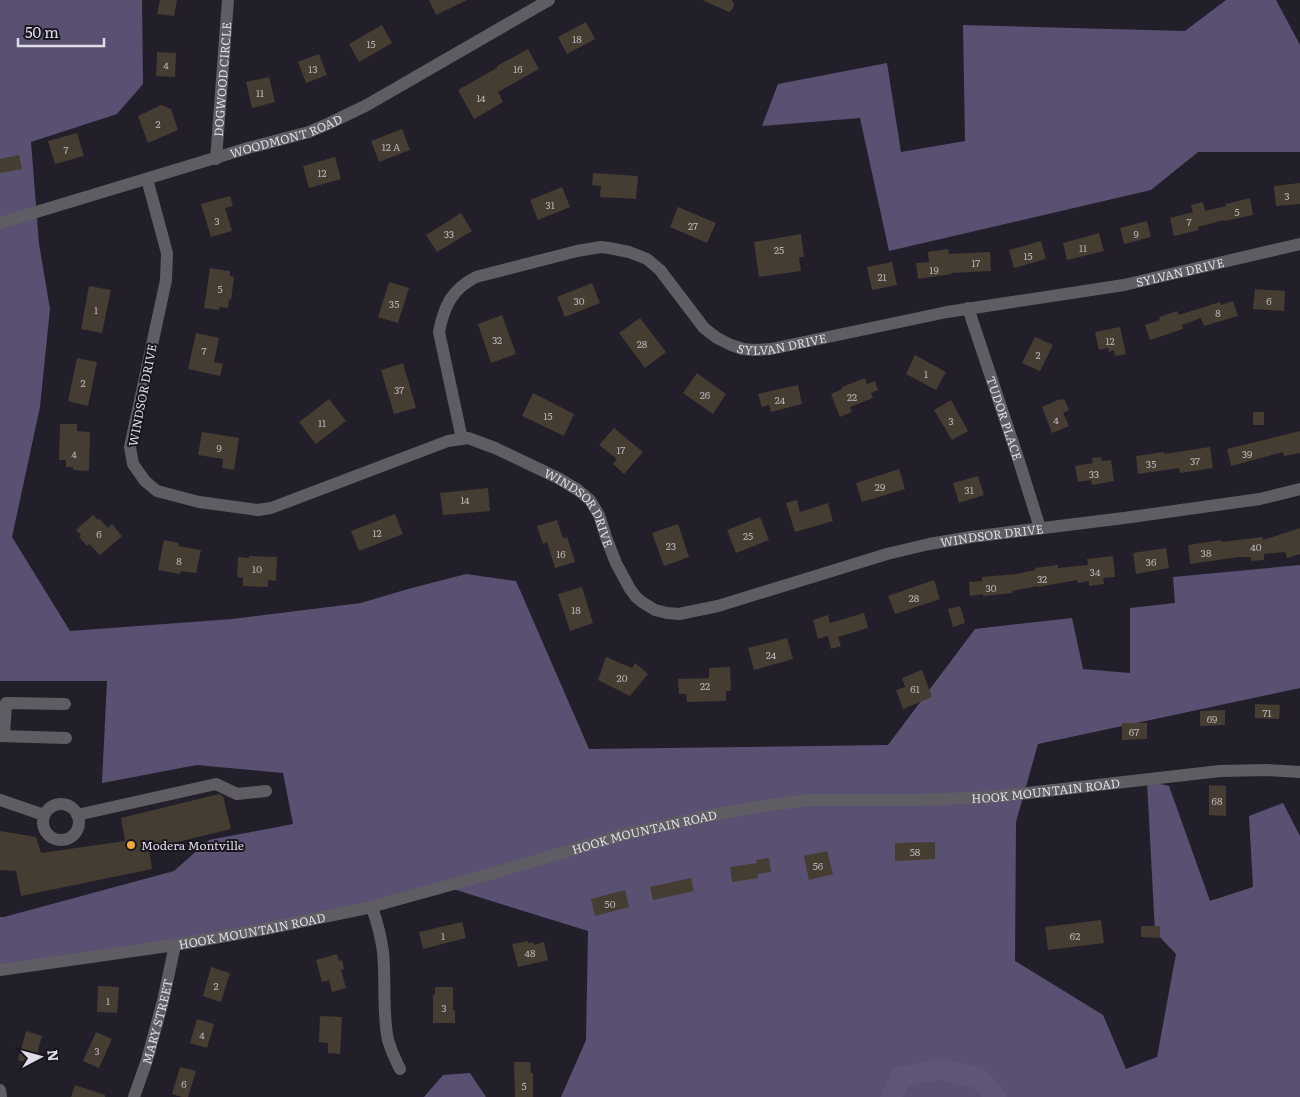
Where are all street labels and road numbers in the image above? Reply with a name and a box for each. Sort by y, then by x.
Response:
street label: DOGWOOD CIRCLE [209,21,235,137]
street label: WOODMONT ROAD [228,109,345,162]
street label: SYLVAN DRIVE [1134,253,1226,291]
street label: SYLVAN DRIVE [735,329,828,359]
street label: WINDSOR DRIVE [123,342,161,448]
street label: TUDOR PLACE [982,374,1027,463]
street label: WINDSOR DRIVE [541,464,618,550]
street label: WINDSOR DRIVE [939,519,1045,551]
street label: HOOK MOUNTAIN ROAD [971,774,1121,807]
street label: HOOK MOUNTAIN ROAD [569,805,718,858]
street label: HOOK MOUNTAIN ROAD [177,908,327,953]
street label: MARY STREET [137,977,177,1066]

